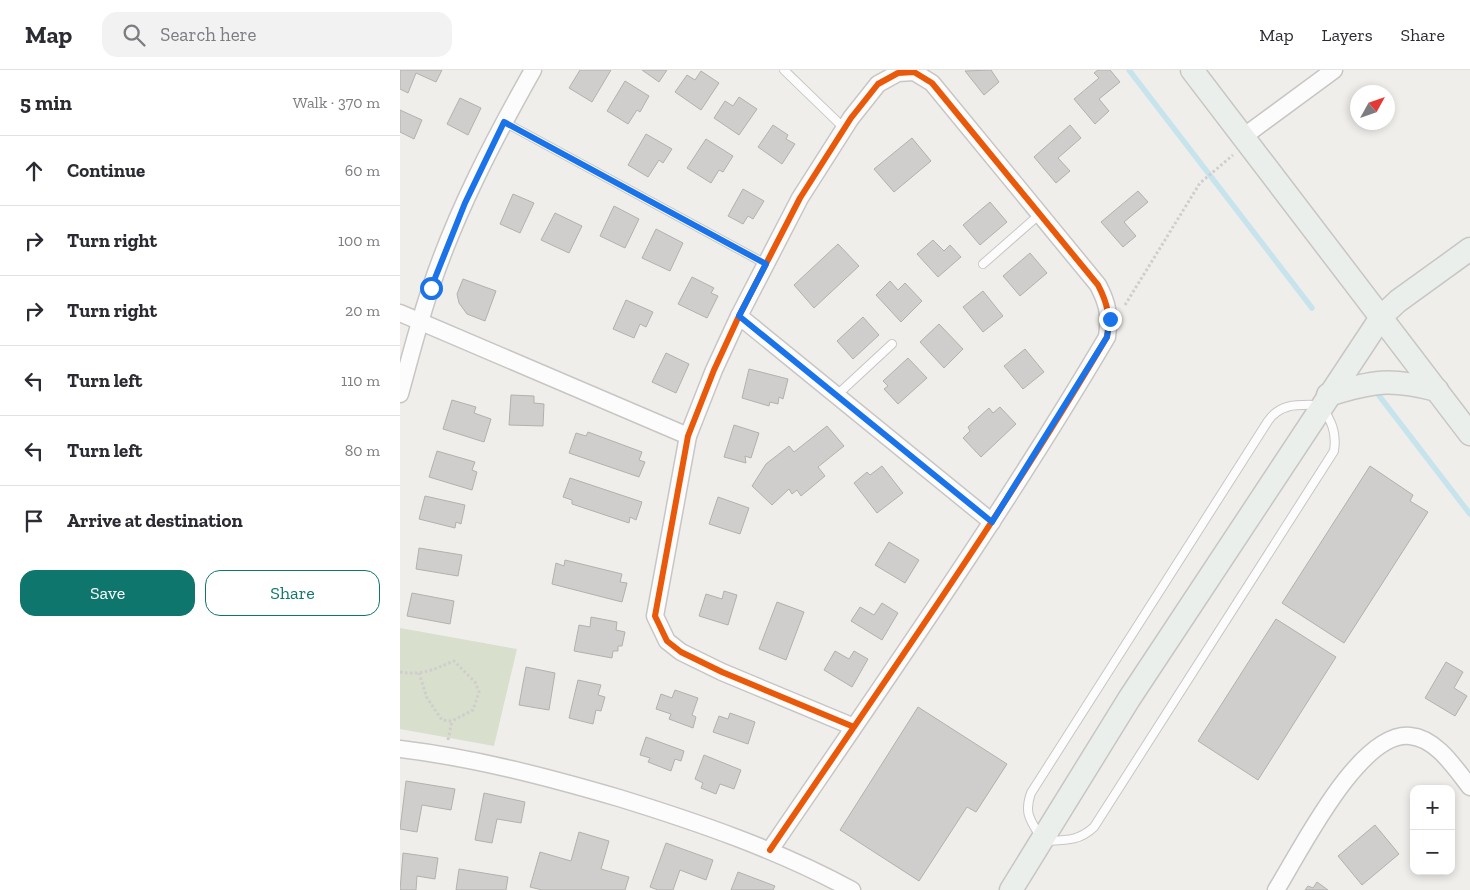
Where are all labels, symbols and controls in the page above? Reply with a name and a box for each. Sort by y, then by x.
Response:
search box [102,12,452,57]
text: Map [25,20,72,49]
icon: search [120,21,148,49]
text: Search here [160,23,257,46]
text: Map [1259,24,1294,46]
text: Layers [1322,24,1373,46]
text: Share [1401,24,1445,46]
north arrow [1350,85,1395,130]
text: 5 min [20,90,72,115]
text: Walk · 370 m [293,93,380,112]
icon: ahead [20,157,48,185]
text: Continue [67,159,145,182]
text: 60 m [345,161,380,180]
icon: right [20,227,48,255]
text: Turn right [67,229,157,252]
text: 100 m [338,231,380,250]
route start [420,277,443,300]
icon: right [20,297,48,325]
text: Turn right [67,299,157,322]
text: 20 m [345,301,380,320]
route end [1099,308,1122,331]
icon: left [20,367,48,395]
text: Turn left [67,369,142,392]
text: 110 m [341,371,380,390]
icon: left [20,437,48,465]
text: Turn left [67,439,142,462]
text: 80 m [345,441,380,460]
icon: arrive [20,507,48,535]
text: Arrive at destination [67,509,243,532]
button: Save [20,570,195,616]
button: Share [205,570,380,616]
map controls [1410,785,1455,875]
button: + [1410,785,1455,830]
button: − [1410,830,1455,875]

